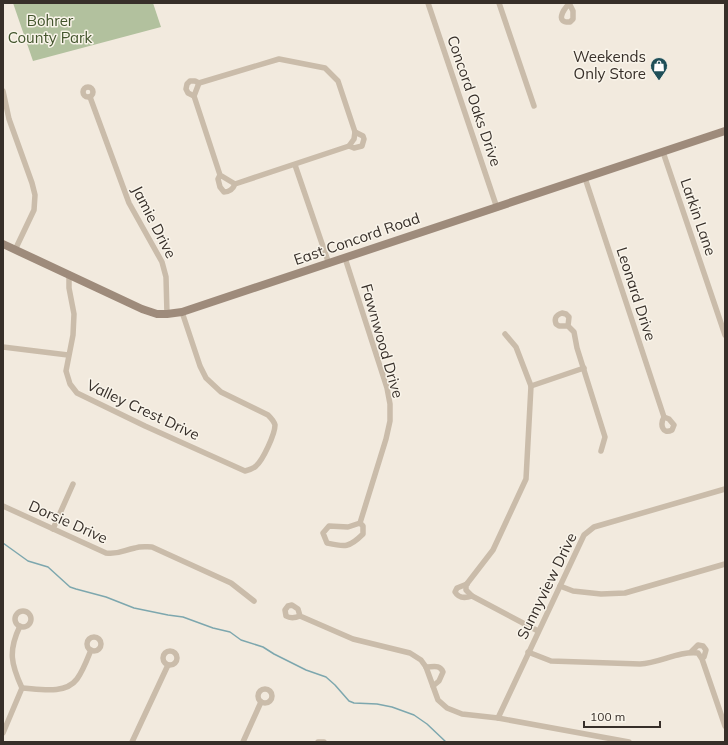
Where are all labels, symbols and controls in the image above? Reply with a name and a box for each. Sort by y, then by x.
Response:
park label: Bohrer County Park [8,11,93,47]
street label: Concord Oaks Drive [443,33,506,169]
place label: Weekends Only Store [573,47,646,83]
shop icon: Weekends Only Store [649,56,669,81]
street label: Larkin Lane [676,176,721,258]
street label: Jamie Drive [128,182,181,261]
street label: East Concord Road [291,208,422,269]
street label: Leonard Drive [612,245,661,343]
street label: Fawnwood Drive [357,282,408,400]
street label: Valley Crest Drive [84,375,203,444]
street label: Dorsie Drive [26,496,111,547]
street label: Sunnyview Drive [512,529,581,642]
scale bar [584,703,660,729]
text: 100 m [590,709,625,724]

